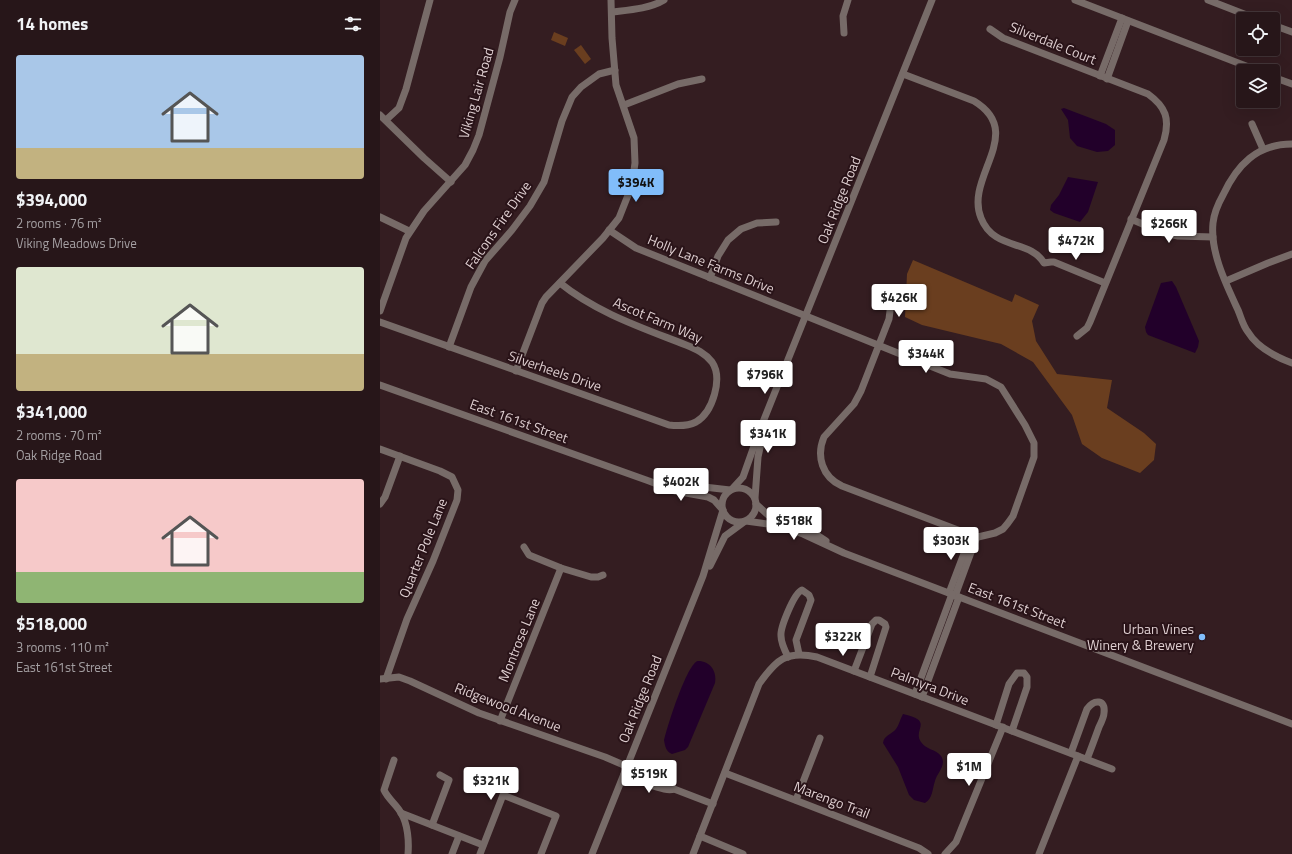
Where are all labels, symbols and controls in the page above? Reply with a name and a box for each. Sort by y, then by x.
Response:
text: 14 homes [16,11,88,37]
map controls [1236,12,1280,108]
button: locate [1236,12,1280,56]
icon: filters [342,13,364,35]
street label: Silverdale Court [1007,16,1100,70]
street label: Viking Lair Road [452,45,499,141]
button: layers [1236,64,1280,108]
icon: home [154,81,226,153]
street label: Oak Ridge Road [811,153,866,247]
pin: $394K [608,169,664,203]
text: $394K [618,172,654,192]
street label: Falcons Fire Drive [459,176,536,273]
text: $394,000 [16,187,87,213]
pin: $266K [1141,210,1197,244]
text: 2 rooms · 76 m² [16,213,102,233]
text: $266K [1151,213,1187,233]
pin: $472K [1048,227,1104,261]
street label: Holly Lane Farms Drive [645,228,778,299]
text: $472K [1058,230,1094,250]
text: Viking Meadows Drive [16,233,137,253]
pin: $426K [871,284,927,318]
text: $426K [881,287,917,307]
street label: Ascot Farm Way [610,291,707,348]
icon: home [154,293,226,365]
pin: $344K [898,340,954,374]
text: $344K [908,343,944,363]
street label: Silverheels Drive [506,345,605,396]
pin: $796K [737,361,793,395]
text: $796K [747,364,783,384]
street label: East 161st Street [467,393,571,448]
text: $341,000 [16,399,87,425]
pin: $341K [740,420,796,454]
text: $341K [750,423,786,443]
text: 2 rooms · 70 m² [16,425,102,445]
text: Oak Ridge Road [16,445,102,465]
pin: $402K [653,468,709,502]
text: $402K [663,471,699,491]
street label: Quarter Pole Lane [393,495,452,601]
icon: home [154,505,226,577]
pin: $518K [766,507,822,541]
text: $518K [776,510,812,530]
pin: $303K [923,527,979,561]
text: $303K [933,530,969,550]
street label: East 161st Street [965,576,1069,633]
street label: Montrose Lane [492,595,545,685]
text: $518,000 [16,611,87,637]
place label: Urban Vines Winery & Brewery [1087,618,1194,655]
pin: $322K [815,623,871,657]
text: $322K [825,626,861,646]
marker: Urban Vines Winery & Brewery [1197,632,1207,642]
text: 3 rooms · 110 m² [16,637,109,657]
street label: Oak Ridge Road [612,652,667,746]
text: East 161st Street [16,657,112,677]
street label: Palmyra Drive [888,661,972,710]
street label: Ridgewood Avenue [452,676,565,737]
pin: $1M [950,753,988,787]
text: $1M [956,756,982,776]
pin: $519K [621,760,677,794]
text: $519K [631,763,667,783]
pin: $321K [463,767,519,801]
text: $321K [473,770,509,790]
street label: Marengo Trail [791,775,873,824]

